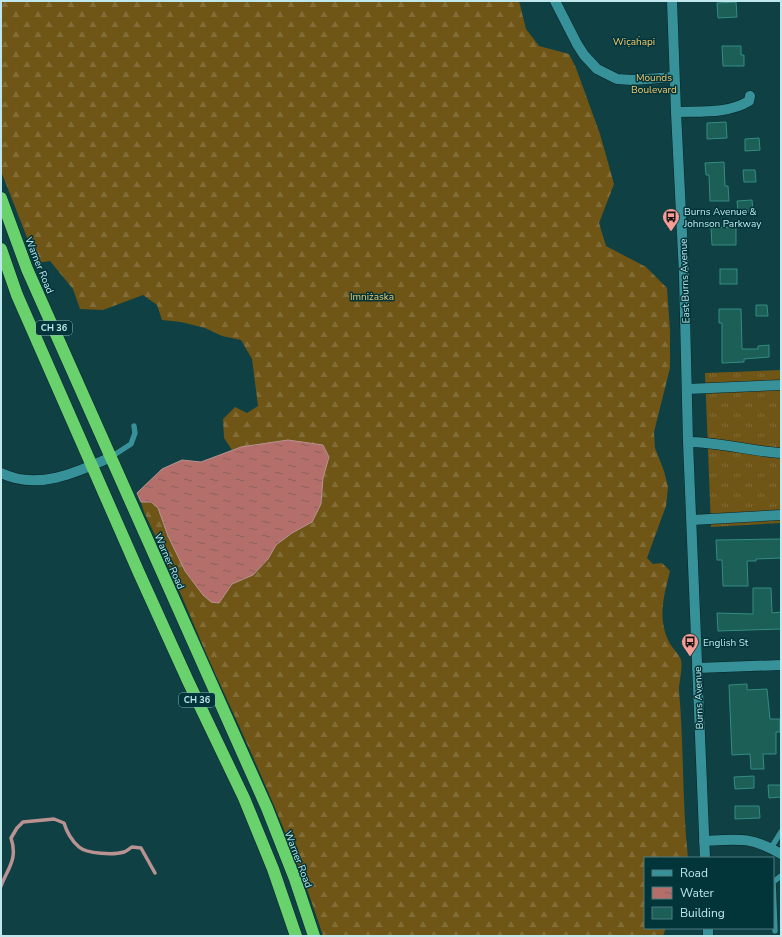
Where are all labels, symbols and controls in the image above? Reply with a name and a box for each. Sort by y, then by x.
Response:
park label: Wic̣aḣapi [613,35,655,49]
park label: Mounds Boulevard [631,71,677,97]
place label: Burns Avenue & Johnson Parkway [683,205,762,231]
bus stop icon: Burns Avenue & Johnson Parkway [661,207,681,232]
street label: Warner Road [21,235,57,296]
street label: East Burns Avenue [677,238,693,324]
park label: Imniżaska [350,290,394,304]
road number: CH 36 [36,321,72,335]
street label: Warner Road [151,531,188,592]
bus stop icon: English St [680,632,700,657]
place label: English St [703,636,749,650]
street label: Burns Avenue [691,666,707,730]
road number: CH 36 [179,693,215,707]
street label: Warner Road [281,829,315,890]
legend [644,857,774,929]
text: Road [680,865,708,881]
text: Water [680,885,714,901]
text: Building [680,905,725,921]

